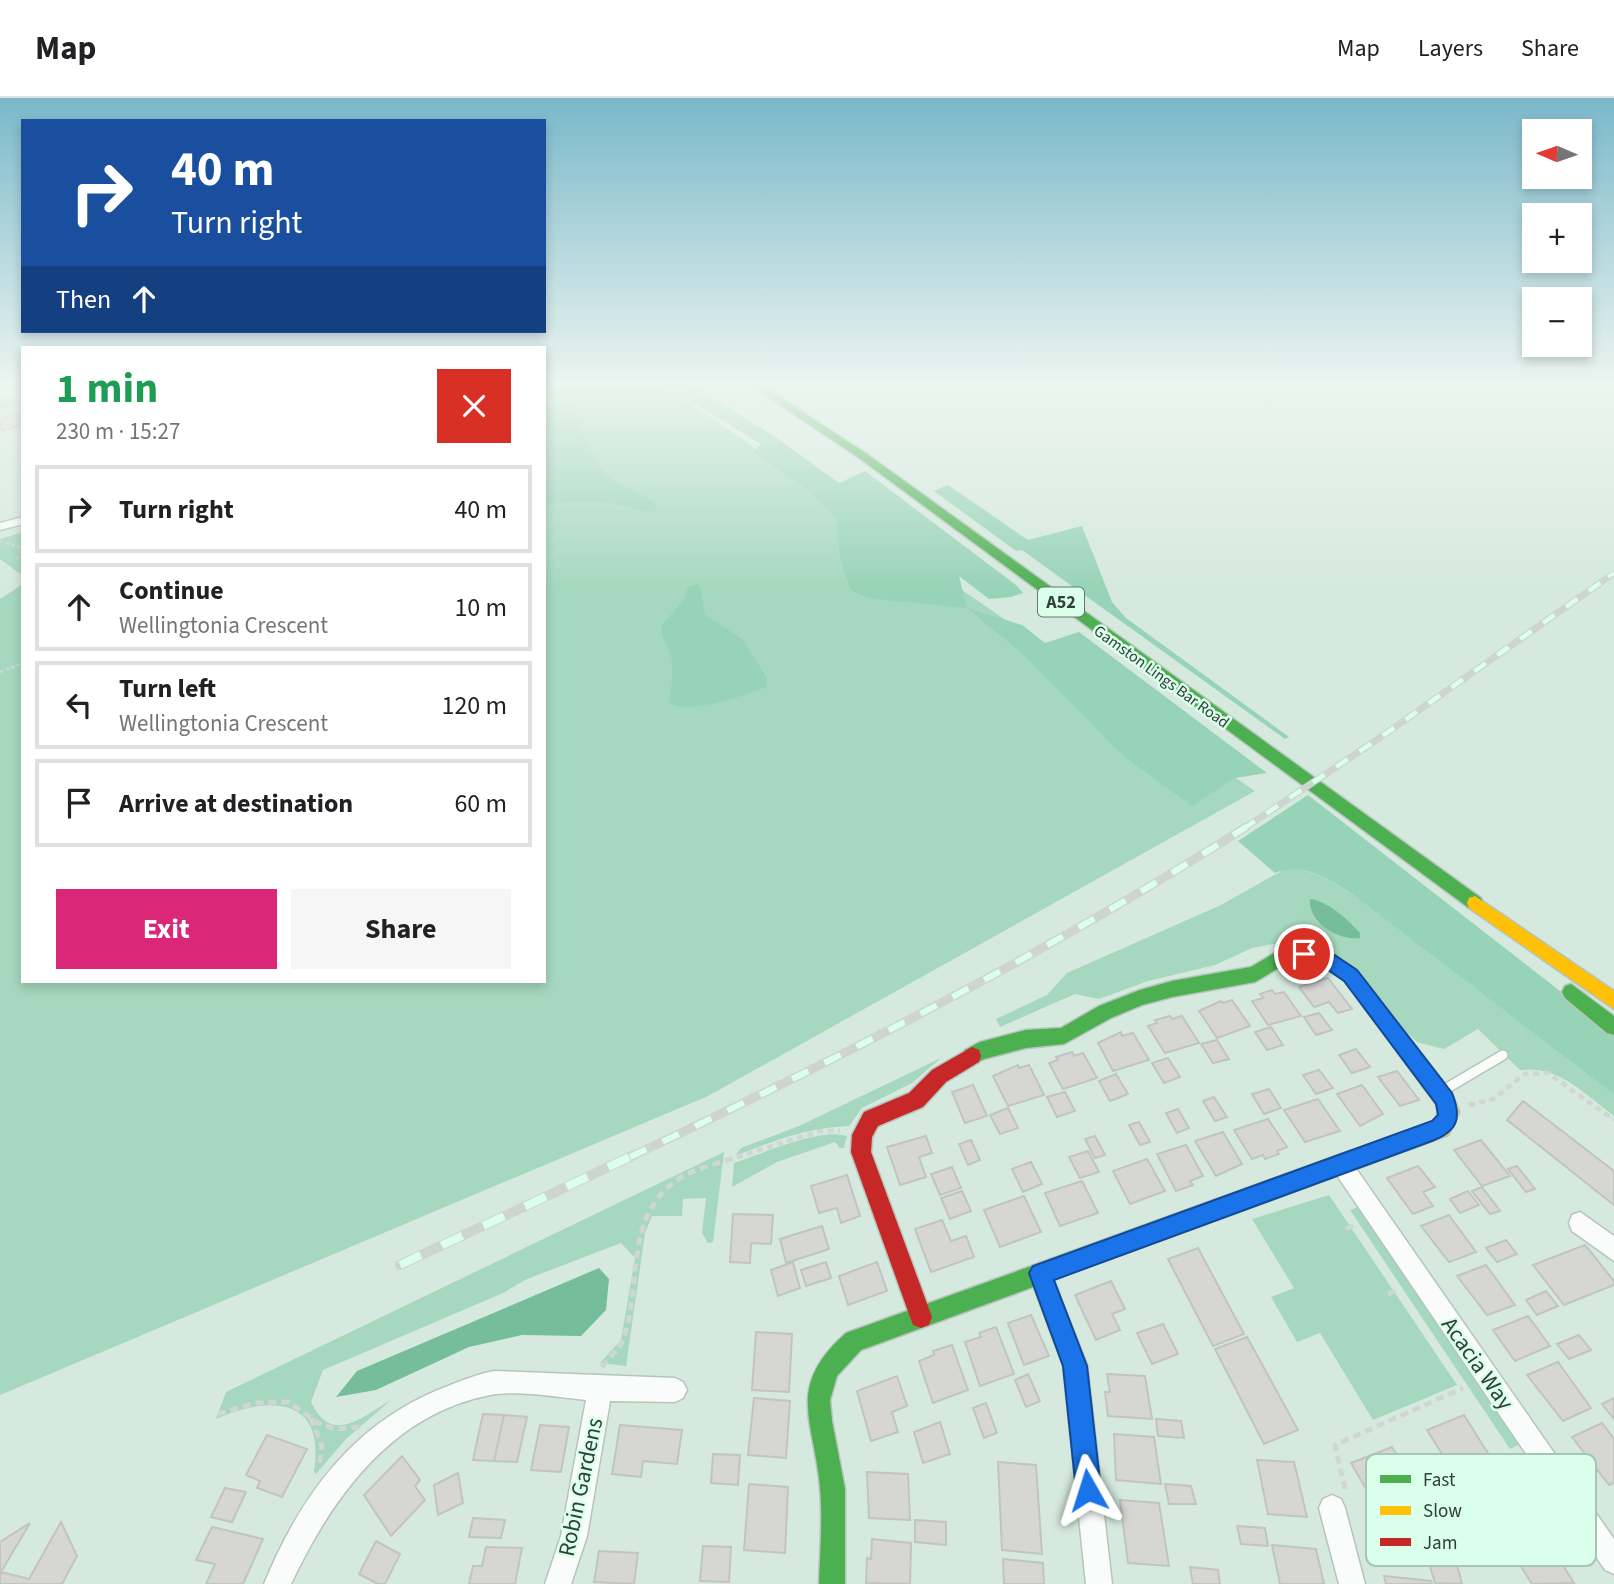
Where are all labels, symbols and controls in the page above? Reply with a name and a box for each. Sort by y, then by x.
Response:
text: Map [35,25,96,72]
text: Map [1337,31,1380,66]
text: Layers [1418,31,1483,66]
text: Share [1521,31,1579,66]
north arrow [1522,119,1592,189]
map controls [1522,119,1592,357]
text: 40 m [171,135,275,205]
icon: right [56,147,147,238]
text: Turn right [171,200,302,246]
button: + [1522,203,1592,273]
icon: ahead [125,280,163,318]
text: Then [56,281,111,318]
button: − [1522,287,1592,357]
text: 1 min [56,359,158,419]
button: close [437,369,511,443]
text: 230 m · 15:27 [56,415,180,448]
icon: right [60,490,98,528]
text: Turn right [119,491,234,528]
text: 40 m [454,491,507,528]
text: Continue [119,572,224,609]
icon: ahead [60,588,98,626]
road number: A52 [1038,588,1084,616]
text: 10 m [454,589,507,626]
text: Wellingtonia Crescent [119,609,328,642]
street label: Gamston Lings Bar Road [1089,620,1234,733]
text: Turn left [119,670,216,707]
icon: left [60,686,98,724]
text: 120 m [441,687,507,724]
text: Wellingtonia Crescent [119,707,328,740]
icon: arrive [60,784,98,822]
text: Arrive at destination [119,785,353,822]
text: 60 m [454,785,507,822]
button: Exit [56,889,277,969]
button: Share [291,889,511,969]
pin [1274,924,1334,984]
icon: arrive [1285,935,1323,973]
street label: Acacia Way [1433,1310,1522,1417]
street label: Robin Gardens [550,1415,611,1559]
position arrow [1051,1453,1125,1527]
legend [1366,1454,1596,1566]
text: Fast [1423,1467,1456,1494]
text: Slow [1423,1498,1462,1525]
text: Jam [1423,1530,1457,1557]

